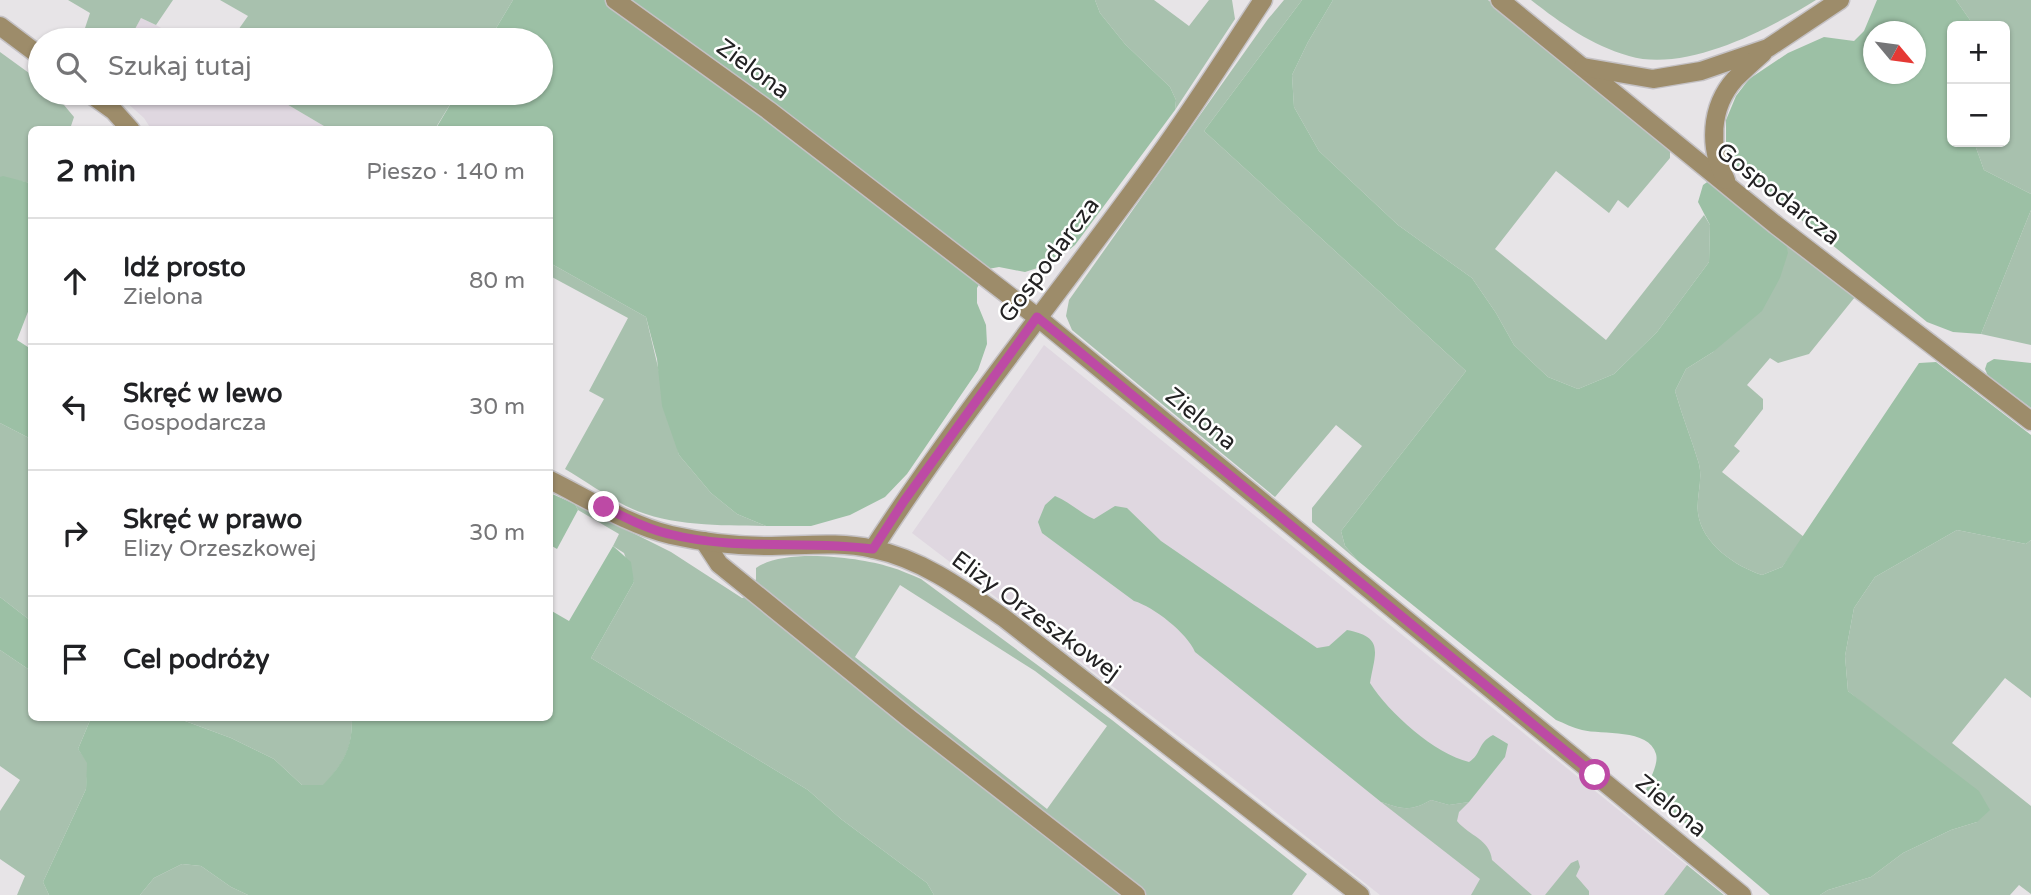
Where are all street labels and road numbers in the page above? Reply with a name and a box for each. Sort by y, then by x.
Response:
street label: Zielona [711,33,795,105]
street label: Gospodarcza [1710,136,1846,252]
street label: Gospodarcza [992,191,1106,329]
street label: Zielona [1159,381,1243,457]
street label: Elizy Orzeszkowej [946,545,1126,687]
street label: Zielona [1629,768,1713,844]

